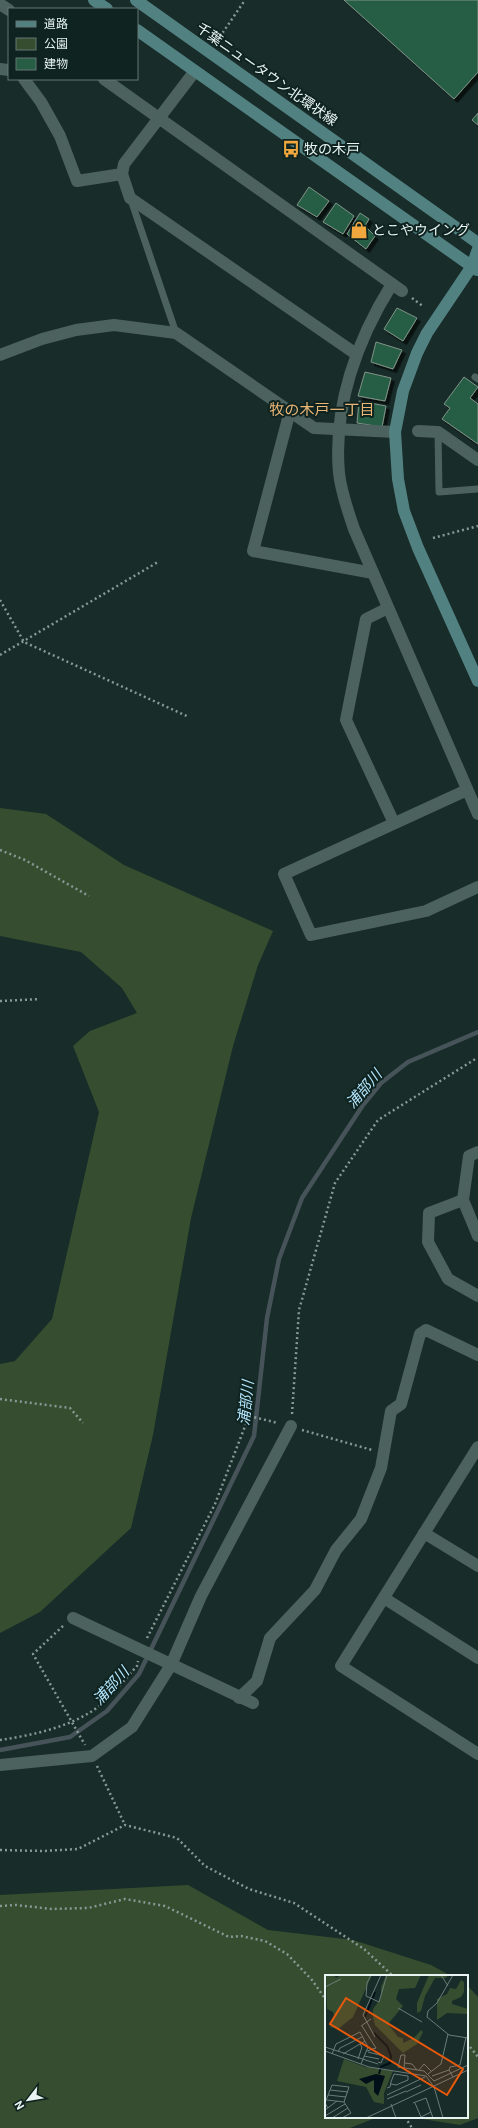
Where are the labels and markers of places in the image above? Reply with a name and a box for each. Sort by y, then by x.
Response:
bus stop icon: 牧の木戸 [281,139,301,159]
place label: 牧の木戸 [304,141,360,157]
shop icon: とこやウイング [349,220,369,240]
place label: とこやウイング [372,222,470,238]

